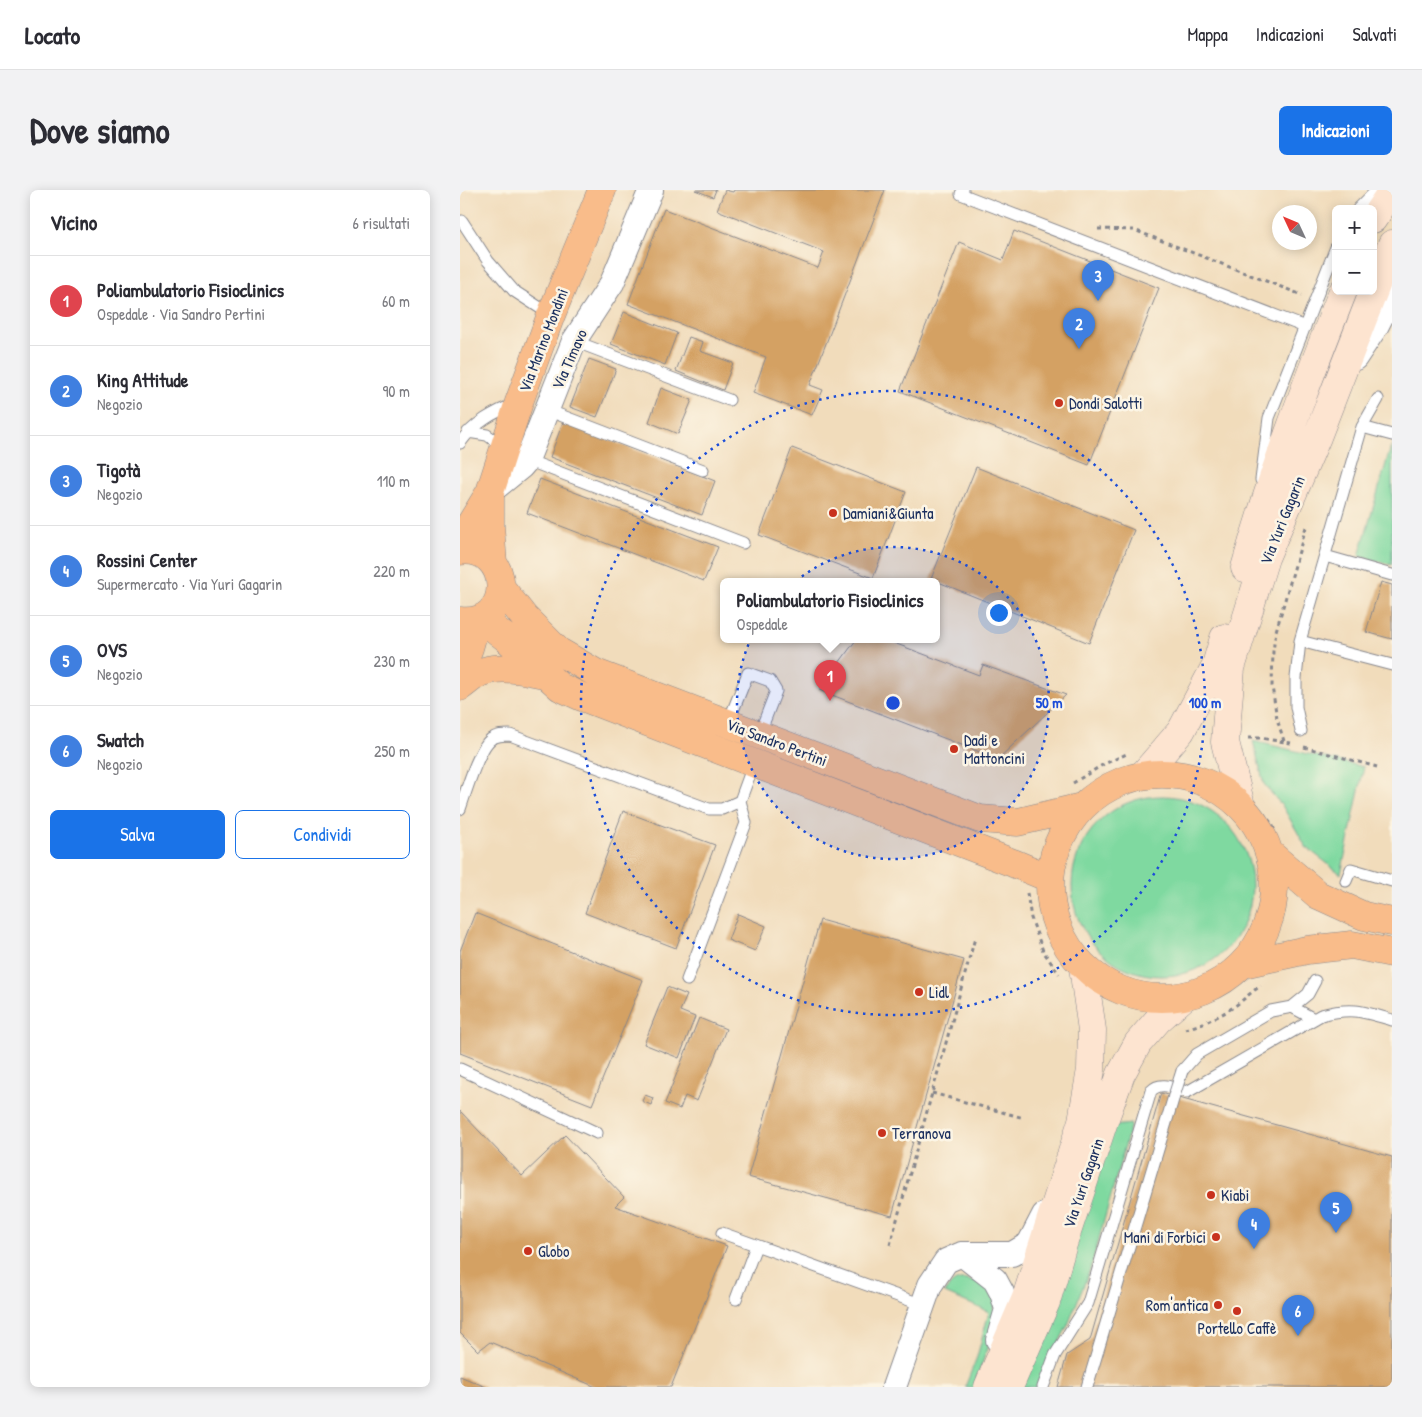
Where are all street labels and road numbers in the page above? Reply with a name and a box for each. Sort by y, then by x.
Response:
street label: Via Marino Mondini [513,285,573,395]
street label: Via Timavo [546,325,592,393]
street label: Via Yuri Gagarin [1254,472,1310,568]
street label: Via Sandro Pertini [724,713,830,771]
street label: Via Yuri Gagarin [1057,1135,1109,1231]

